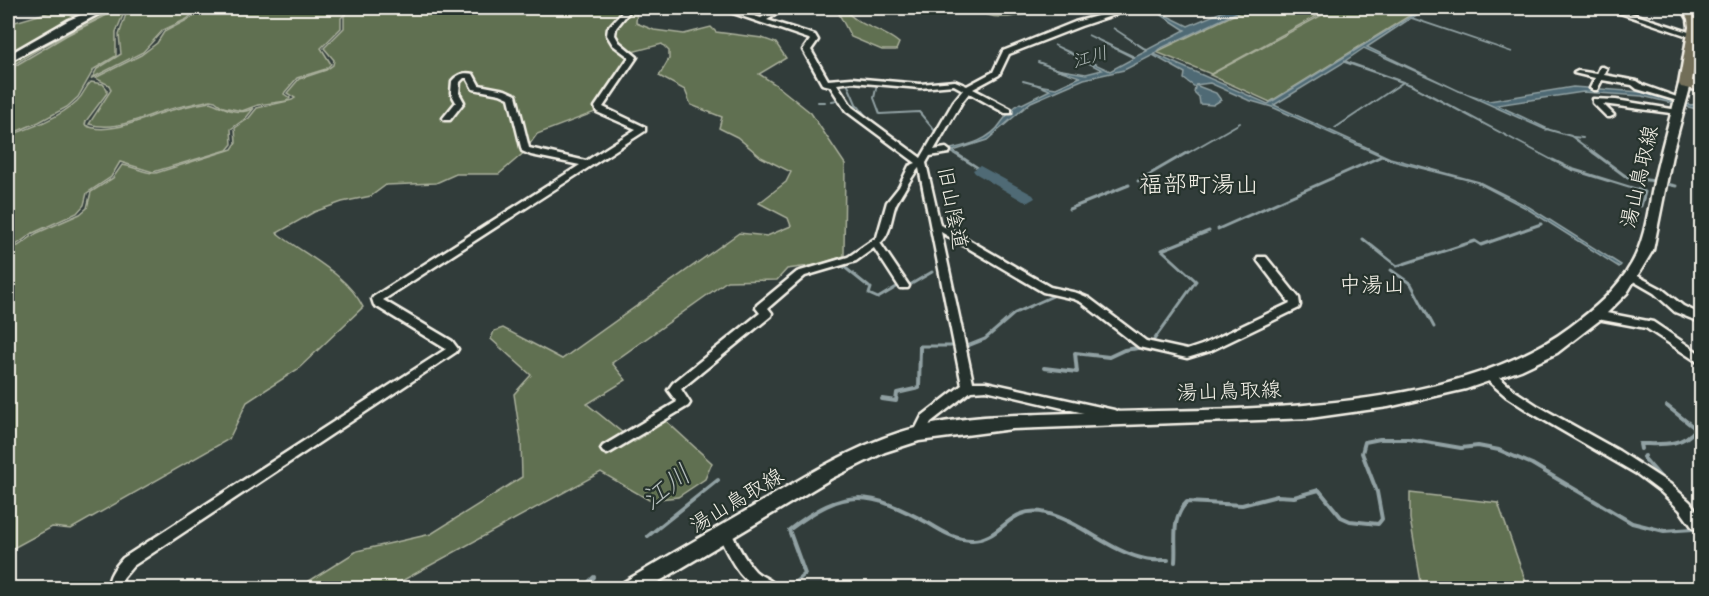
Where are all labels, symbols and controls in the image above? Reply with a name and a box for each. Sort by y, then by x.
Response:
water label: 江川 [1069,42,1111,74]
street label: 湯山鳥取線 [1615,123,1665,231]
street label: 旧山陰道 [930,164,974,252]
district label: 福部町湯山 [1139,170,1259,201]
district label: 中湯山 [1339,272,1405,300]
street label: 湯山鳥取線 [1176,376,1282,408]
water label: 江川 [635,458,699,518]
street label: 湯山鳥取線 [685,462,789,540]

